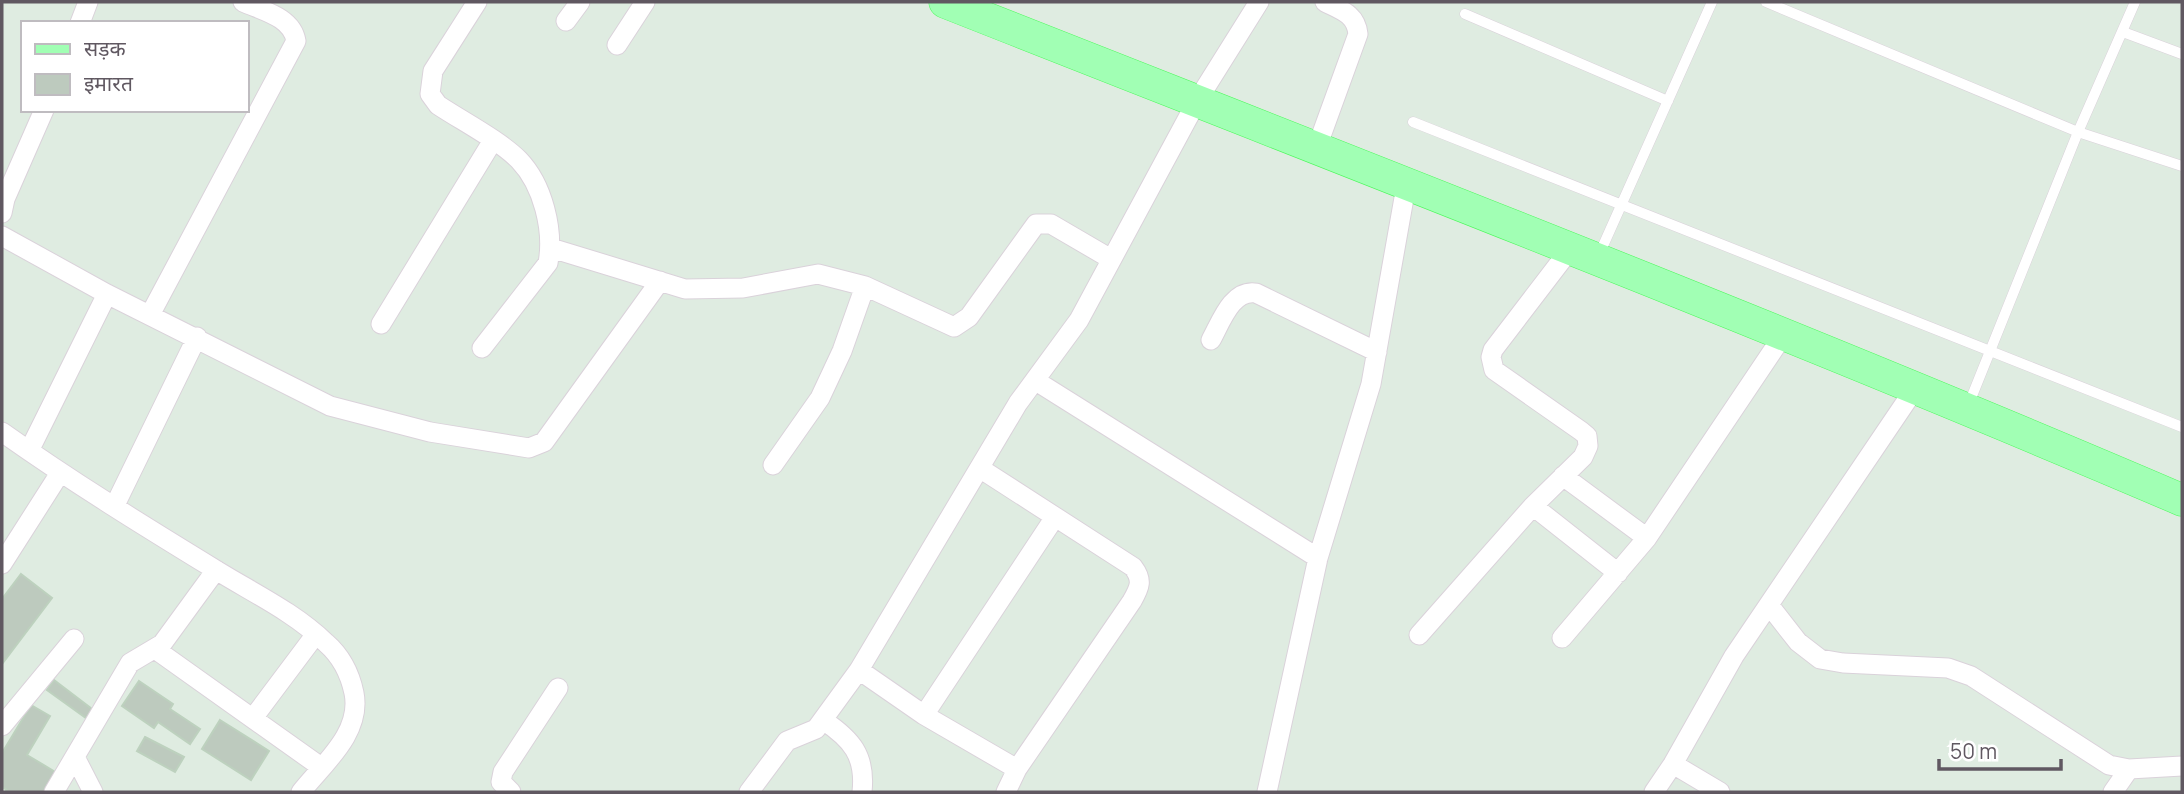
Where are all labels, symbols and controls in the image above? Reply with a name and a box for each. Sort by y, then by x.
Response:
legend [21,21,248,112]
text: सड़क [84,34,126,62]
text: इमारत [84,69,134,97]
scale bar [1939,728,2062,772]
text: 50 m [1950,737,1997,765]

